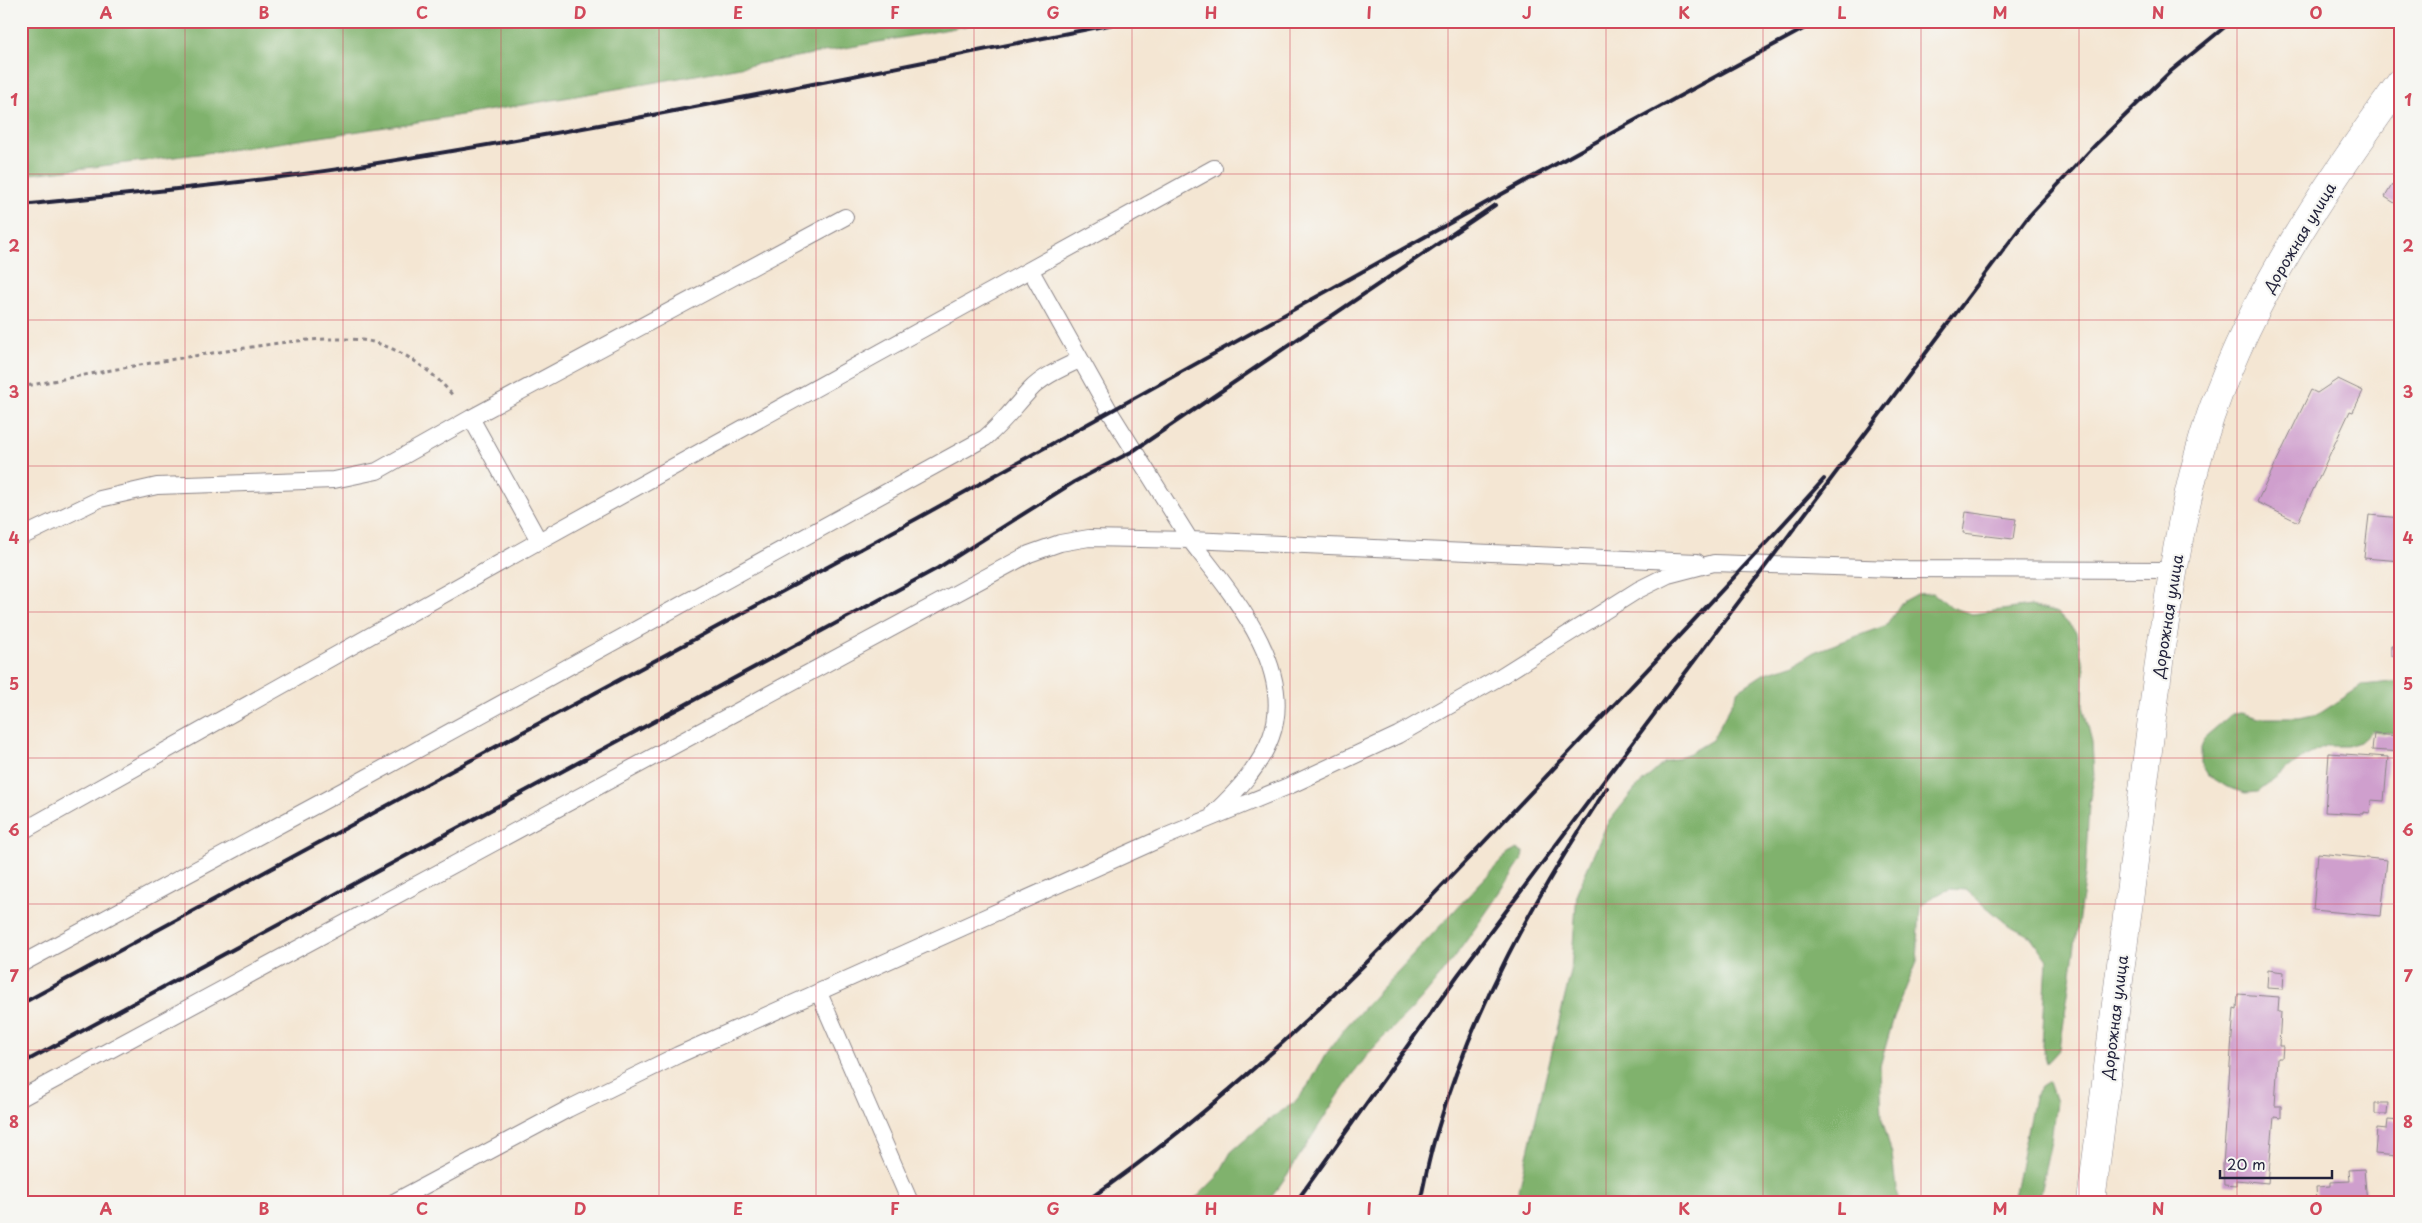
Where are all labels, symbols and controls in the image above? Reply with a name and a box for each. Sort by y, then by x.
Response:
text: A [100,0,113,24]
text: B [259,0,270,24]
text: C [416,0,428,24]
text: D [574,0,586,24]
text: E [733,0,743,24]
text: F [890,0,900,24]
text: G [1046,0,1060,24]
text: H [1205,0,1217,24]
text: I [1366,0,1372,24]
text: J [1522,0,1532,24]
text: K [1678,0,1690,24]
text: L [1837,0,1847,24]
text: M [1992,0,2008,24]
text: N [2152,0,2164,24]
text: O [2310,0,2323,24]
text: 1 [10,87,18,111]
text: 1 [2404,87,2412,111]
street label: Дорожная улица [2257,177,2341,297]
text: 2 [8,233,20,257]
text: 2 [2402,233,2414,257]
text: 3 [9,379,19,403]
text: 3 [2403,379,2413,403]
text: 4 [9,525,20,549]
text: 4 [2403,525,2414,549]
street label: Дорожная улица [2146,552,2188,680]
text: 5 [9,671,19,695]
text: 5 [2403,671,2413,695]
text: 6 [8,817,20,841]
text: 6 [2402,817,2414,841]
street label: Дорожная улица [2095,953,2133,1081]
text: 7 [9,963,19,987]
text: 7 [2403,963,2413,987]
text: 8 [9,1109,19,1133]
text: 8 [2403,1109,2413,1133]
scale bar [2220,1148,2332,1180]
text: 20 m [2227,1152,2266,1175]
text: A [100,1196,113,1220]
text: B [259,1196,270,1220]
text: C [416,1196,428,1220]
text: D [574,1196,586,1220]
text: E [733,1196,743,1220]
text: F [890,1196,900,1220]
text: G [1046,1196,1060,1220]
text: H [1205,1196,1217,1220]
text: I [1366,1196,1372,1220]
text: J [1522,1196,1532,1220]
text: K [1678,1196,1690,1220]
text: L [1837,1196,1847,1220]
text: M [1992,1196,2008,1220]
text: N [2152,1196,2164,1220]
text: O [2310,1196,2323,1220]

